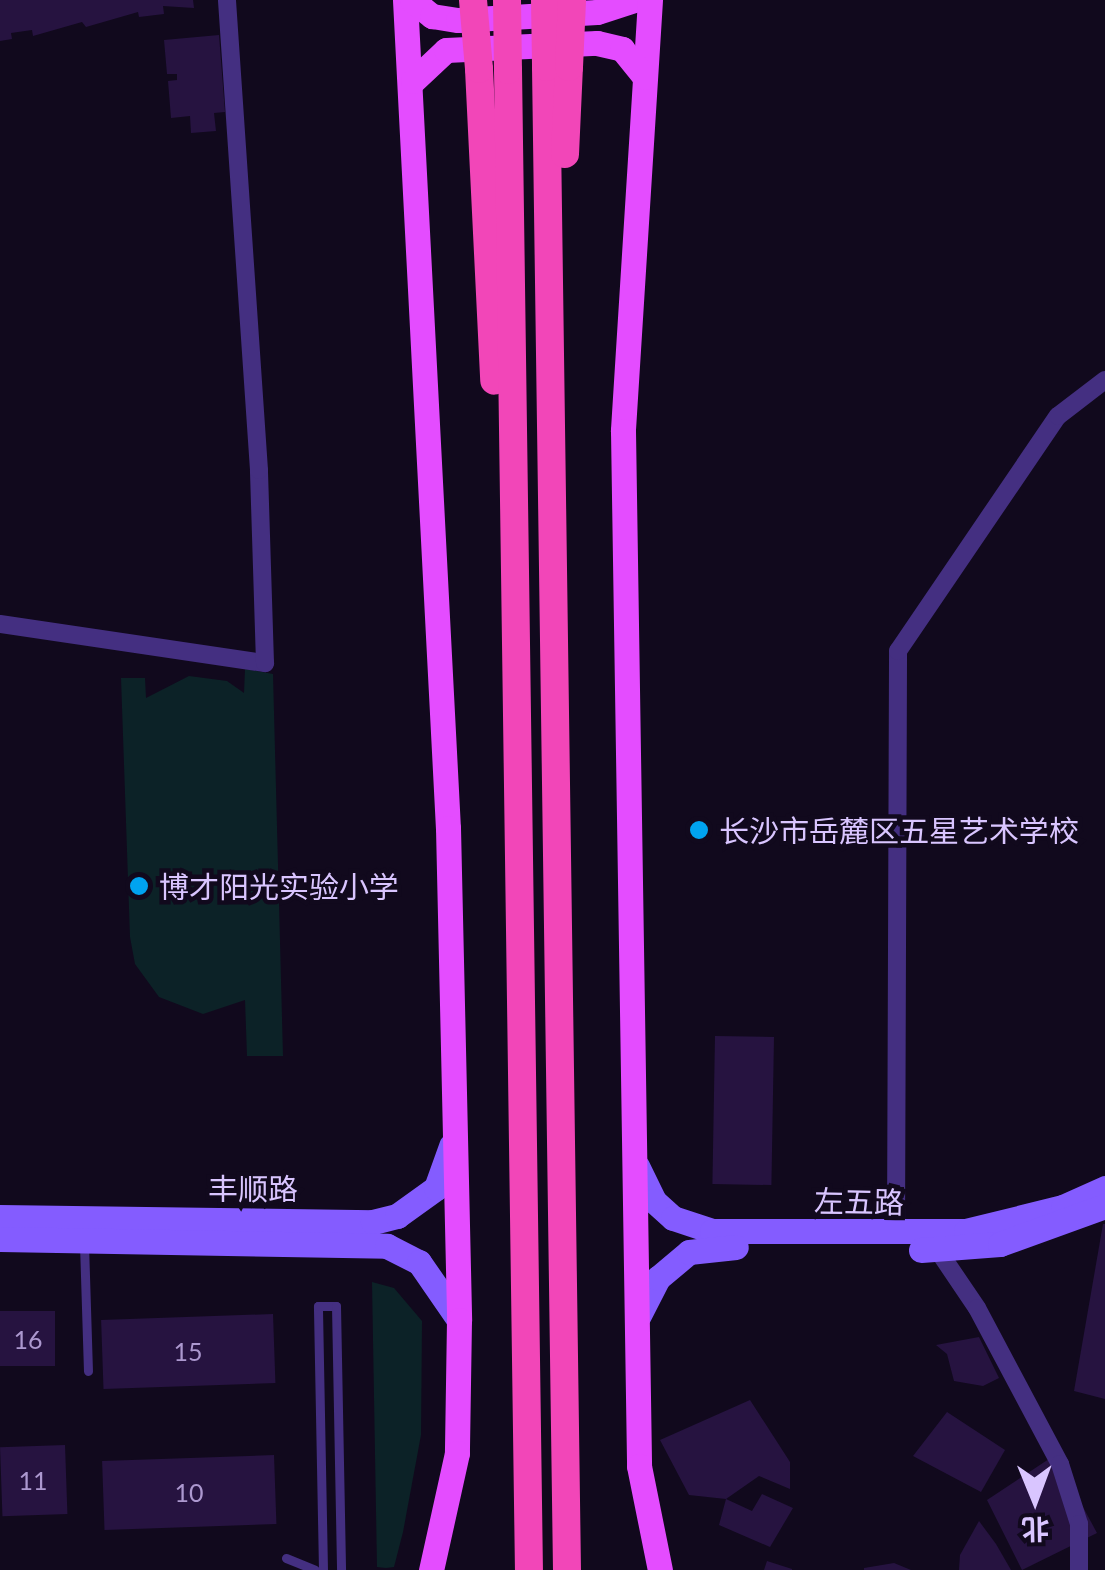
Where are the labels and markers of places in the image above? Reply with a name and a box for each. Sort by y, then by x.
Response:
place label: 长沙市岳麓区五星艺术学校 [719,812,1079,848]
marker: 长沙市岳麓区五星艺术学校 [688,819,710,841]
place label: 博才阳光实验小学 [159,868,399,904]
marker: 博才阳光实验小学 [128,875,150,897]

